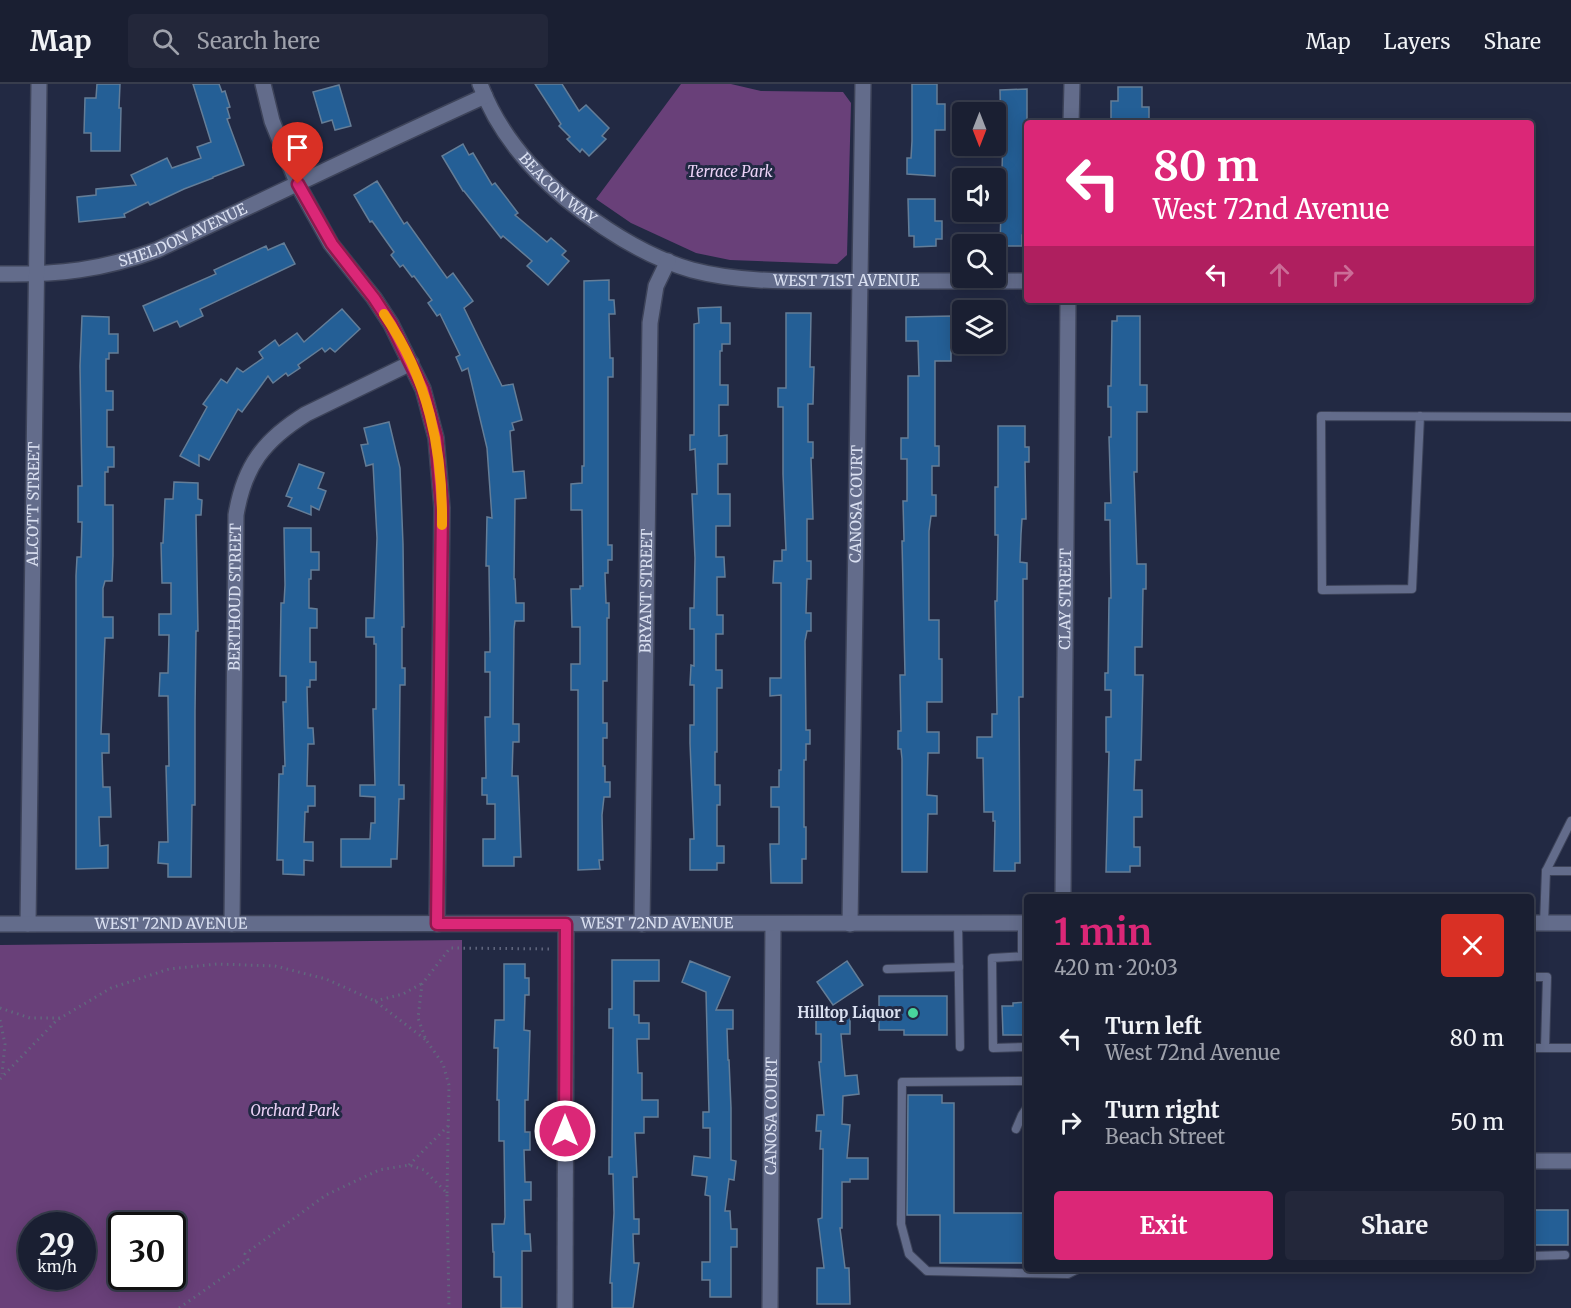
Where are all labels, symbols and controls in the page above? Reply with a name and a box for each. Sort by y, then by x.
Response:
search box [128,14,548,68]
text: Map [30,23,92,59]
icon: search [149,25,182,58]
text: Search here [197,27,320,55]
text: Map [1306,28,1351,55]
text: Layers [1384,28,1451,55]
text: Share [1484,28,1541,55]
north arrow [952,102,1006,156]
map controls [952,102,1006,354]
pin [272,122,323,184]
icon: arrive [281,131,314,164]
text: 80 m [1153,140,1259,192]
icon: left [1054,144,1132,222]
street label: BEACON WAY [515,148,601,228]
park label: Terrace Park [687,162,773,181]
button: sound [952,168,1006,222]
text: West 72nd Avenue [1153,192,1389,226]
street label: SHELDON AVENUE [116,199,250,271]
button: search [952,234,1006,288]
icon: left [1200,258,1233,291]
icon: ahead [1263,258,1296,291]
icon: right [1326,258,1359,291]
street label: WEST 71ST AVENUE [772,271,920,290]
button: layers [952,300,1006,354]
street label: ALCOTT STREET [23,441,43,567]
street label: CANOSA COURT [846,444,866,563]
street label: BERTHOUD STREET [224,522,245,671]
street label: BRYANT STREET [636,528,656,653]
street label: CLAY STREET [1055,548,1075,650]
text: 1 min [1054,910,1152,955]
street label: WEST 72ND AVENUE [580,913,734,932]
street label: WEST 72ND AVENUE [94,914,248,933]
button: close [1441,914,1504,977]
text: 420 m · 20:03 [1054,955,1178,980]
place label: Hilltop Liquor [797,1003,901,1022]
marker: Hilltop Liquor [906,1006,920,1020]
text: Turn left [1105,1012,1202,1040]
icon: left [1054,1022,1087,1055]
text: 80 m [1450,1024,1504,1052]
text: West 72nd Avenue [1105,1040,1280,1065]
street label: CANOSA COURT [761,1056,781,1175]
text: Turn right [1105,1096,1219,1124]
position arrow [533,1099,597,1163]
park label: Orchard Park [250,1101,341,1120]
icon: right [1054,1106,1087,1139]
text: 50 m [1450,1108,1504,1136]
text: Beach Street [1105,1124,1225,1149]
button: Exit [1054,1191,1273,1260]
button: Share [1285,1191,1504,1260]
speed limit sign: 30 [108,1212,186,1290]
text: 29 [39,1225,75,1263]
text: km/h [37,1257,77,1276]

